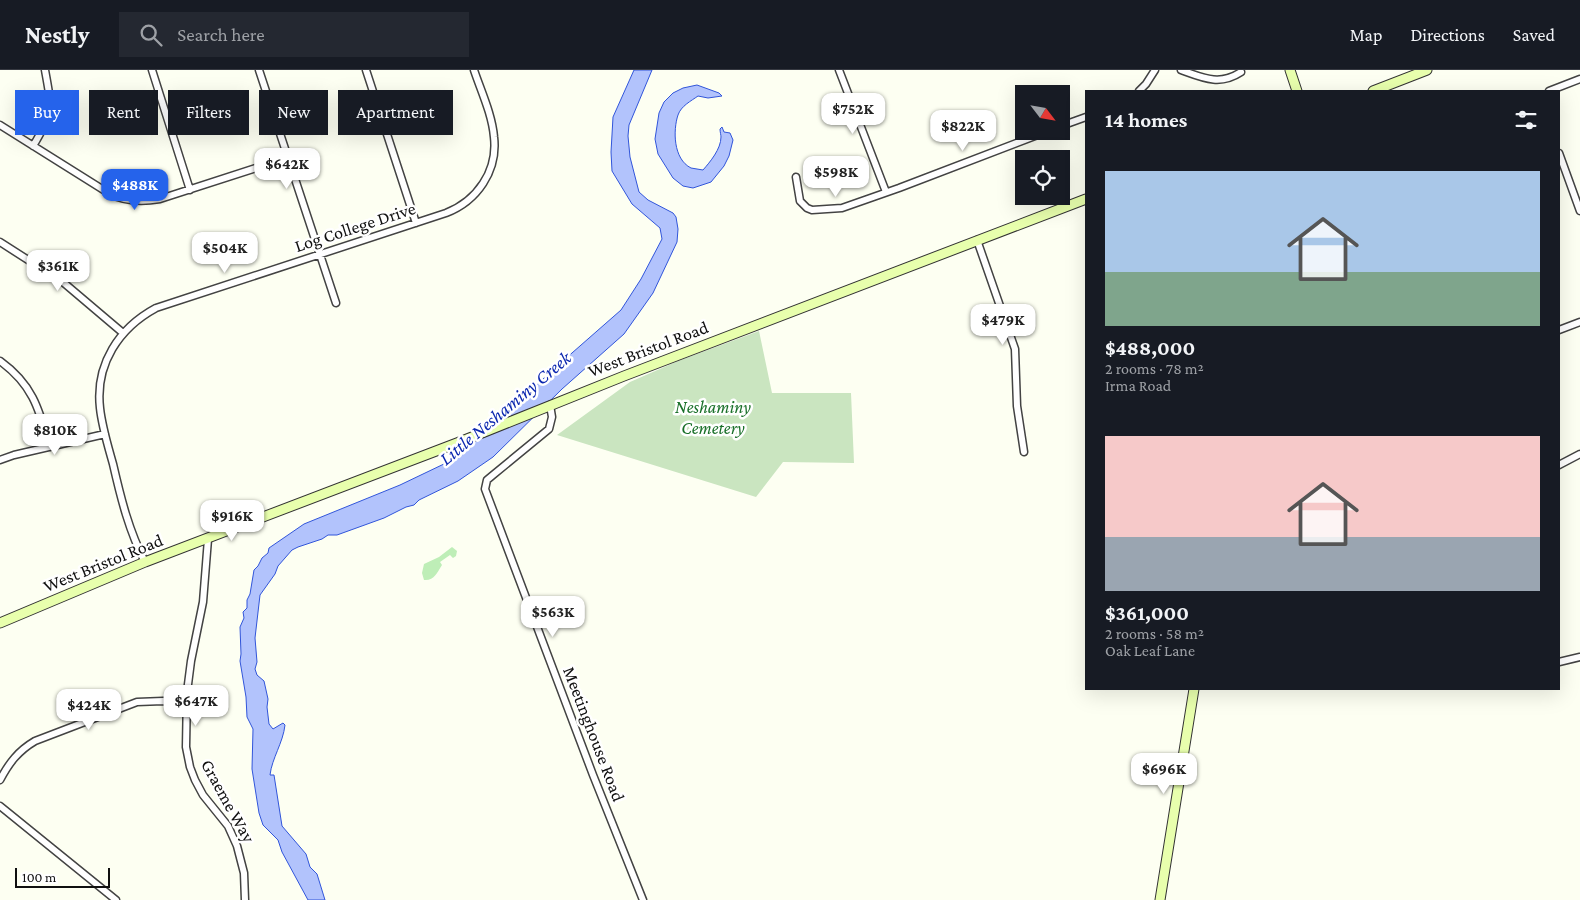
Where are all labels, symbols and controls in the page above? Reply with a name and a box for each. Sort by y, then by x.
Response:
search box [119,12,469,57]
text: Nestly [25,21,89,48]
icon: search [137,21,165,49]
text: Search here [177,24,265,45]
text: Map [1350,25,1382,45]
text: Directions [1410,25,1485,45]
text: Saved [1513,25,1555,45]
north arrow [1015,85,1070,140]
map controls [1015,85,1070,205]
chip: Buy [15,90,79,135]
chip: Rent [89,90,158,135]
chip: Filters [168,90,249,135]
chip: New [259,90,328,135]
chip: Apartment [338,90,453,135]
pin: $752K [818,92,888,135]
text: $752K [832,100,874,117]
icon: filters [1512,106,1540,134]
text: 14 homes [1105,108,1187,132]
pin: $822K [928,109,998,152]
text: $822K [941,117,985,134]
pin: $642K [252,148,322,190]
button: locate [1015,150,1070,205]
text: $642K [265,155,309,172]
pin: $598K [801,156,871,198]
text: $598K [814,163,858,180]
pin: $488K [100,168,170,211]
text: $488K [112,176,158,193]
street label: Log College Drive [292,198,418,256]
icon: home [1278,204,1368,294]
pin: $504K [190,232,260,274]
text: $504K [203,239,247,256]
pin: $361K [23,250,93,292]
text: $361K [38,257,78,274]
pin: $479K [968,304,1038,346]
text: $479K [982,311,1024,328]
street label: West Bristol Road [585,317,712,381]
text: $488,000 [1105,336,1195,360]
water label: Little Neshaminy Creek [435,346,575,469]
text: 2 rooms · 78 m² [1105,360,1204,377]
text: Irma Road [1105,377,1171,394]
park label: Neshaminy Cemetery [675,397,751,438]
pin: $810K [20,414,90,456]
text: $810K [33,421,77,438]
icon: home [1278,469,1368,559]
pin: $916K [197,500,267,542]
text: $916K [211,507,253,524]
street label: West Bristol Road [40,530,166,596]
pin: $563K [518,596,588,638]
text: $361,000 [1105,601,1189,625]
text: $563K [532,603,574,620]
text: 2 rooms · 58 m² [1105,625,1204,642]
text: Oak Leaf Lane [1105,642,1195,659]
street label: Meetinghouse Road [559,664,629,805]
pin: $647K [161,684,231,727]
pin: $424K [54,688,124,731]
text: $647K [175,692,217,709]
text: $424K [67,696,111,713]
pin: $696K [1129,752,1199,795]
street label: Graeme Way [197,756,259,847]
text: $696K [1142,760,1186,777]
scale bar [15,865,110,888]
text: 100 m [22,869,56,885]

